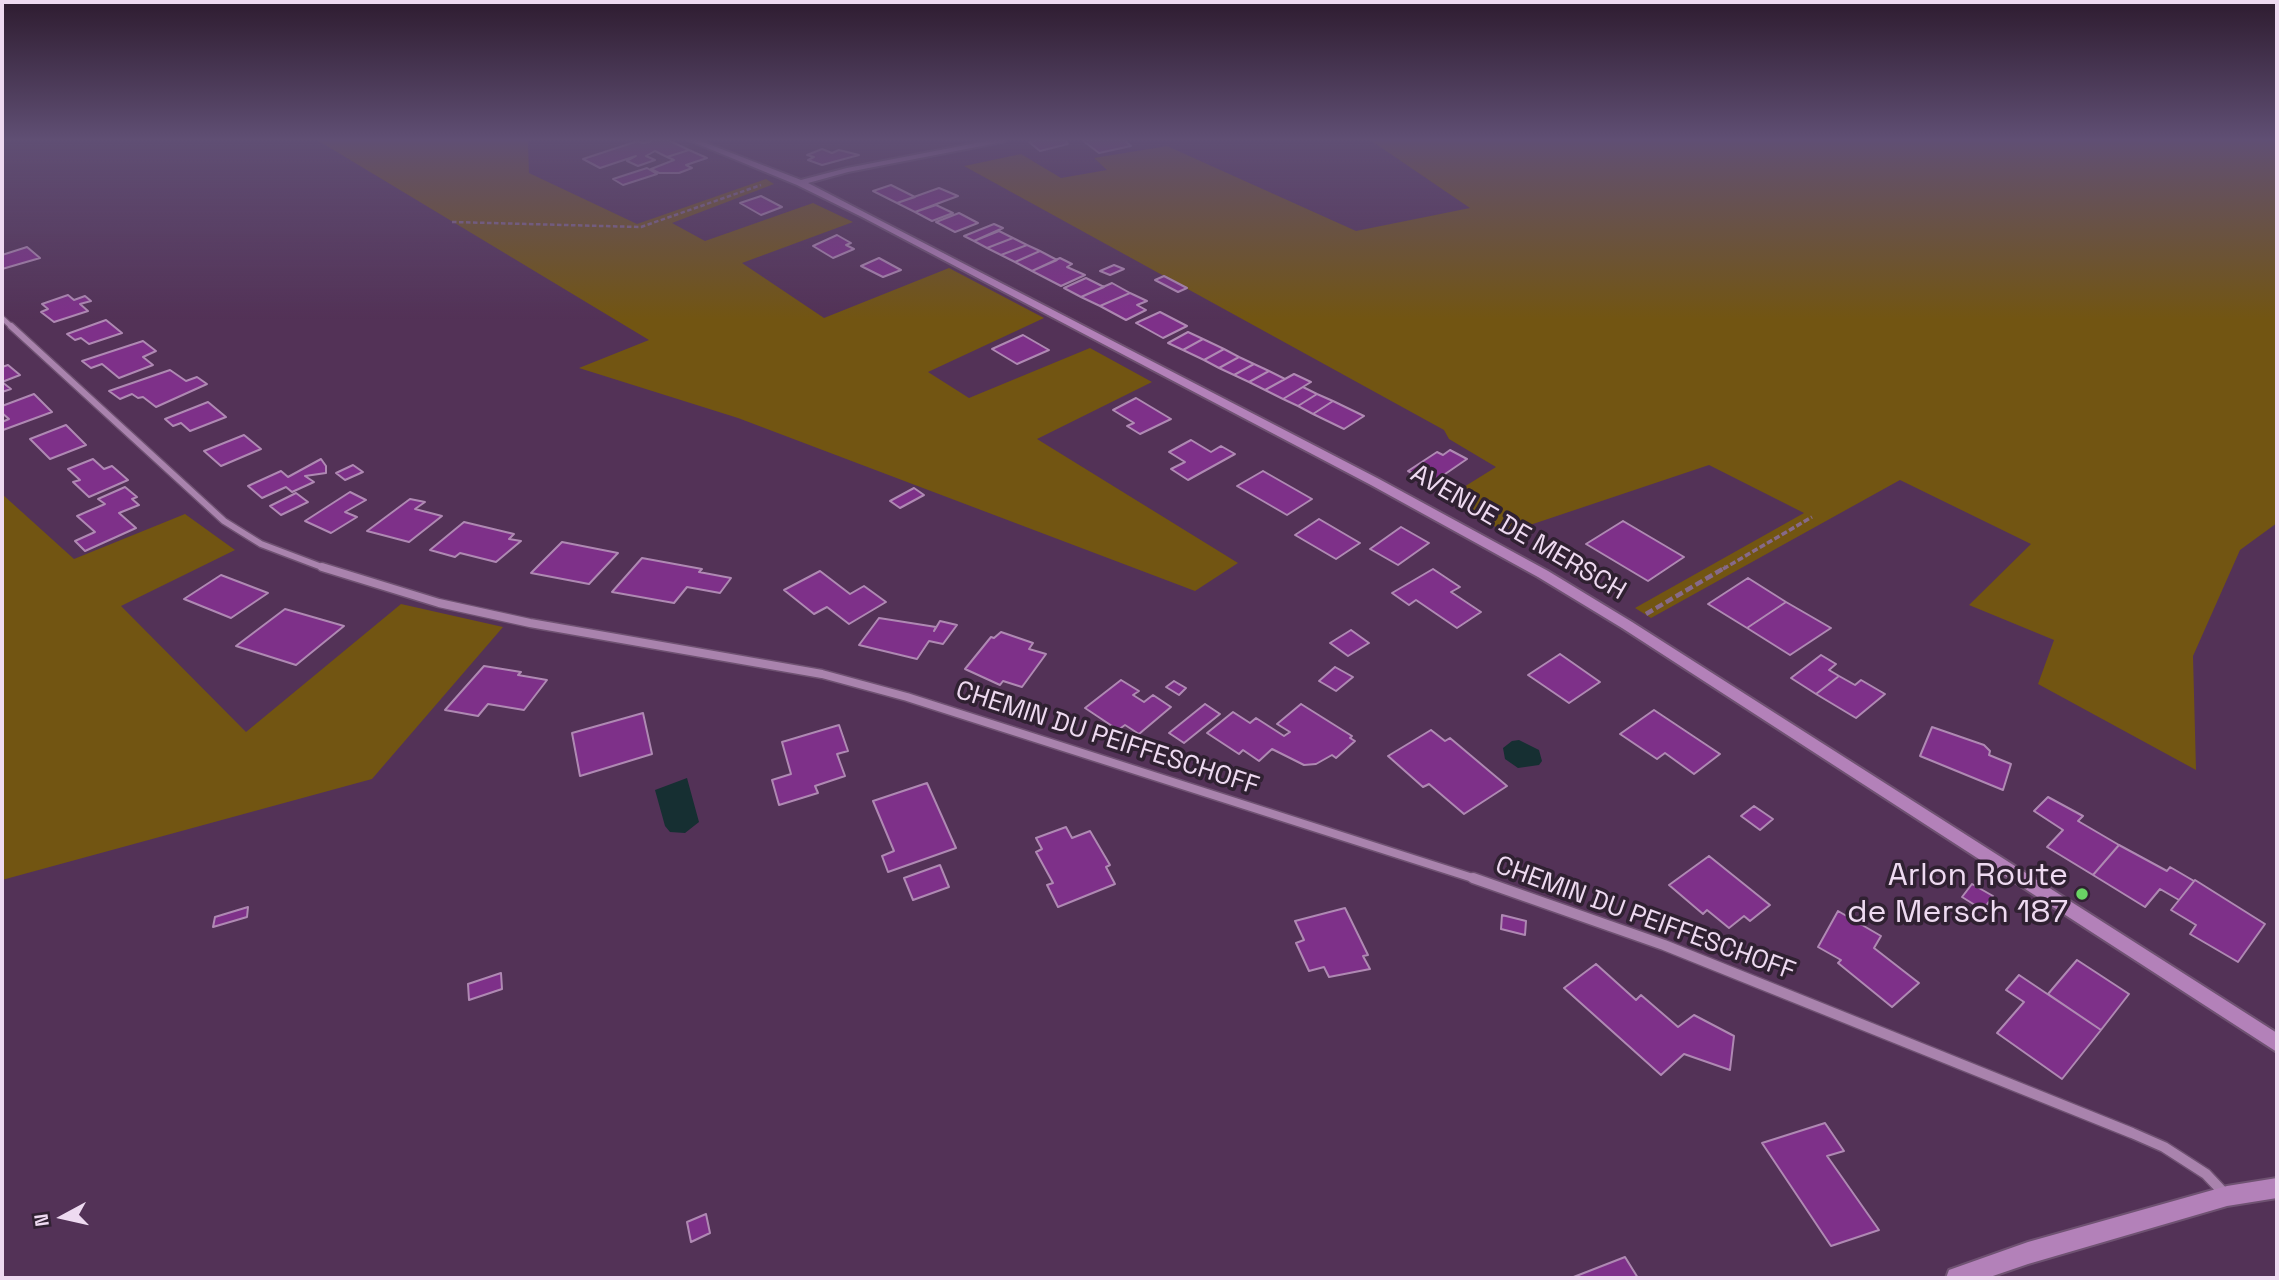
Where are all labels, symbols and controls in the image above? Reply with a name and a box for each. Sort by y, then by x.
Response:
street label: AVENUE DE MERSCH [1405,459,1631,607]
street label: CHEMIN DU PEIFFESCHOFF [951,675,1263,803]
street label: CHEMIN DU PEIFFESCHOFF [1491,850,1799,988]
place label: Arlon Route de Mersch 187 [1847,857,2068,932]
marker: Arlon Route de Mersch 187 [2074,886,2090,902]
north arrow [28,1182,98,1252]
text: N [28,1212,55,1228]

